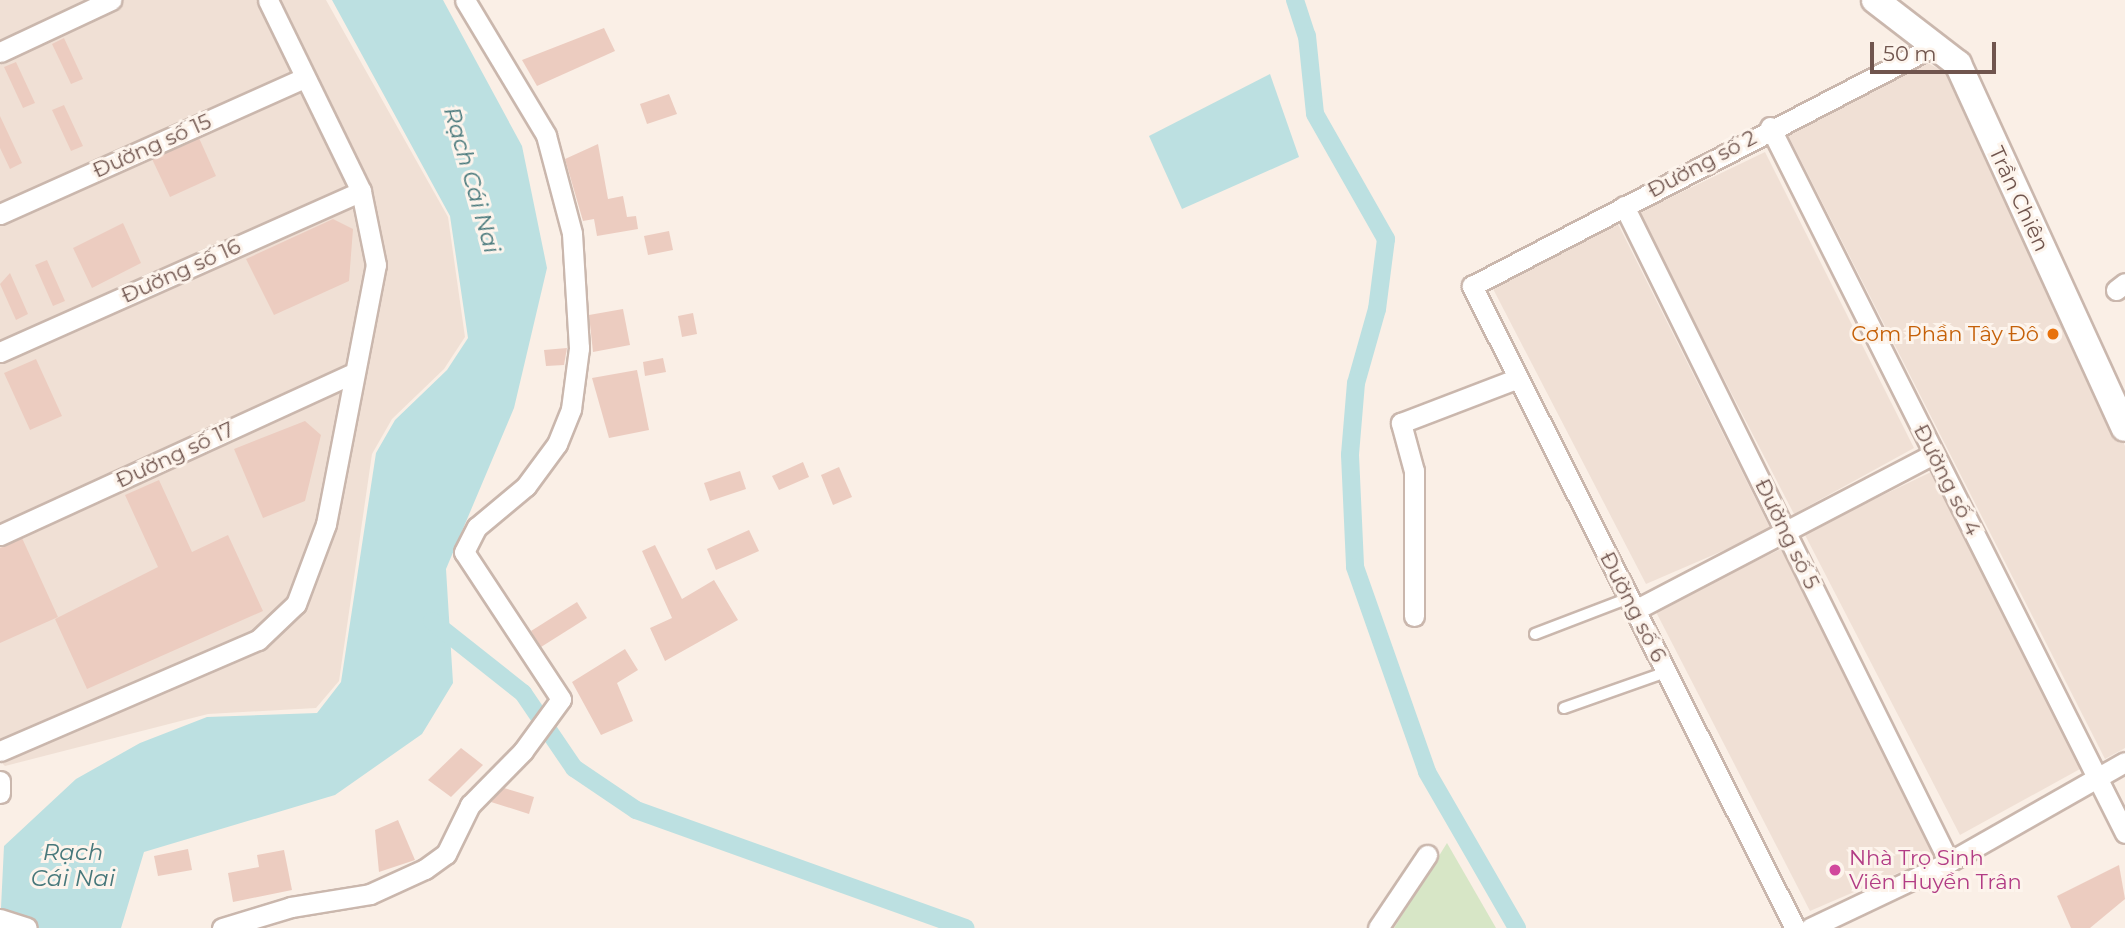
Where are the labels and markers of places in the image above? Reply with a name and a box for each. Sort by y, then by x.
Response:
place label: Cơm Phần Tây Đô [1851,321,2039,347]
marker: Cơm Phần Tây Đô [2045,326,2061,342]
place label: Nhà Trọ Sinh Viên Huyền Trân [1849,845,2022,895]
marker: Nhà Trọ Sinh Viên Huyền Trân [1827,862,1843,878]

